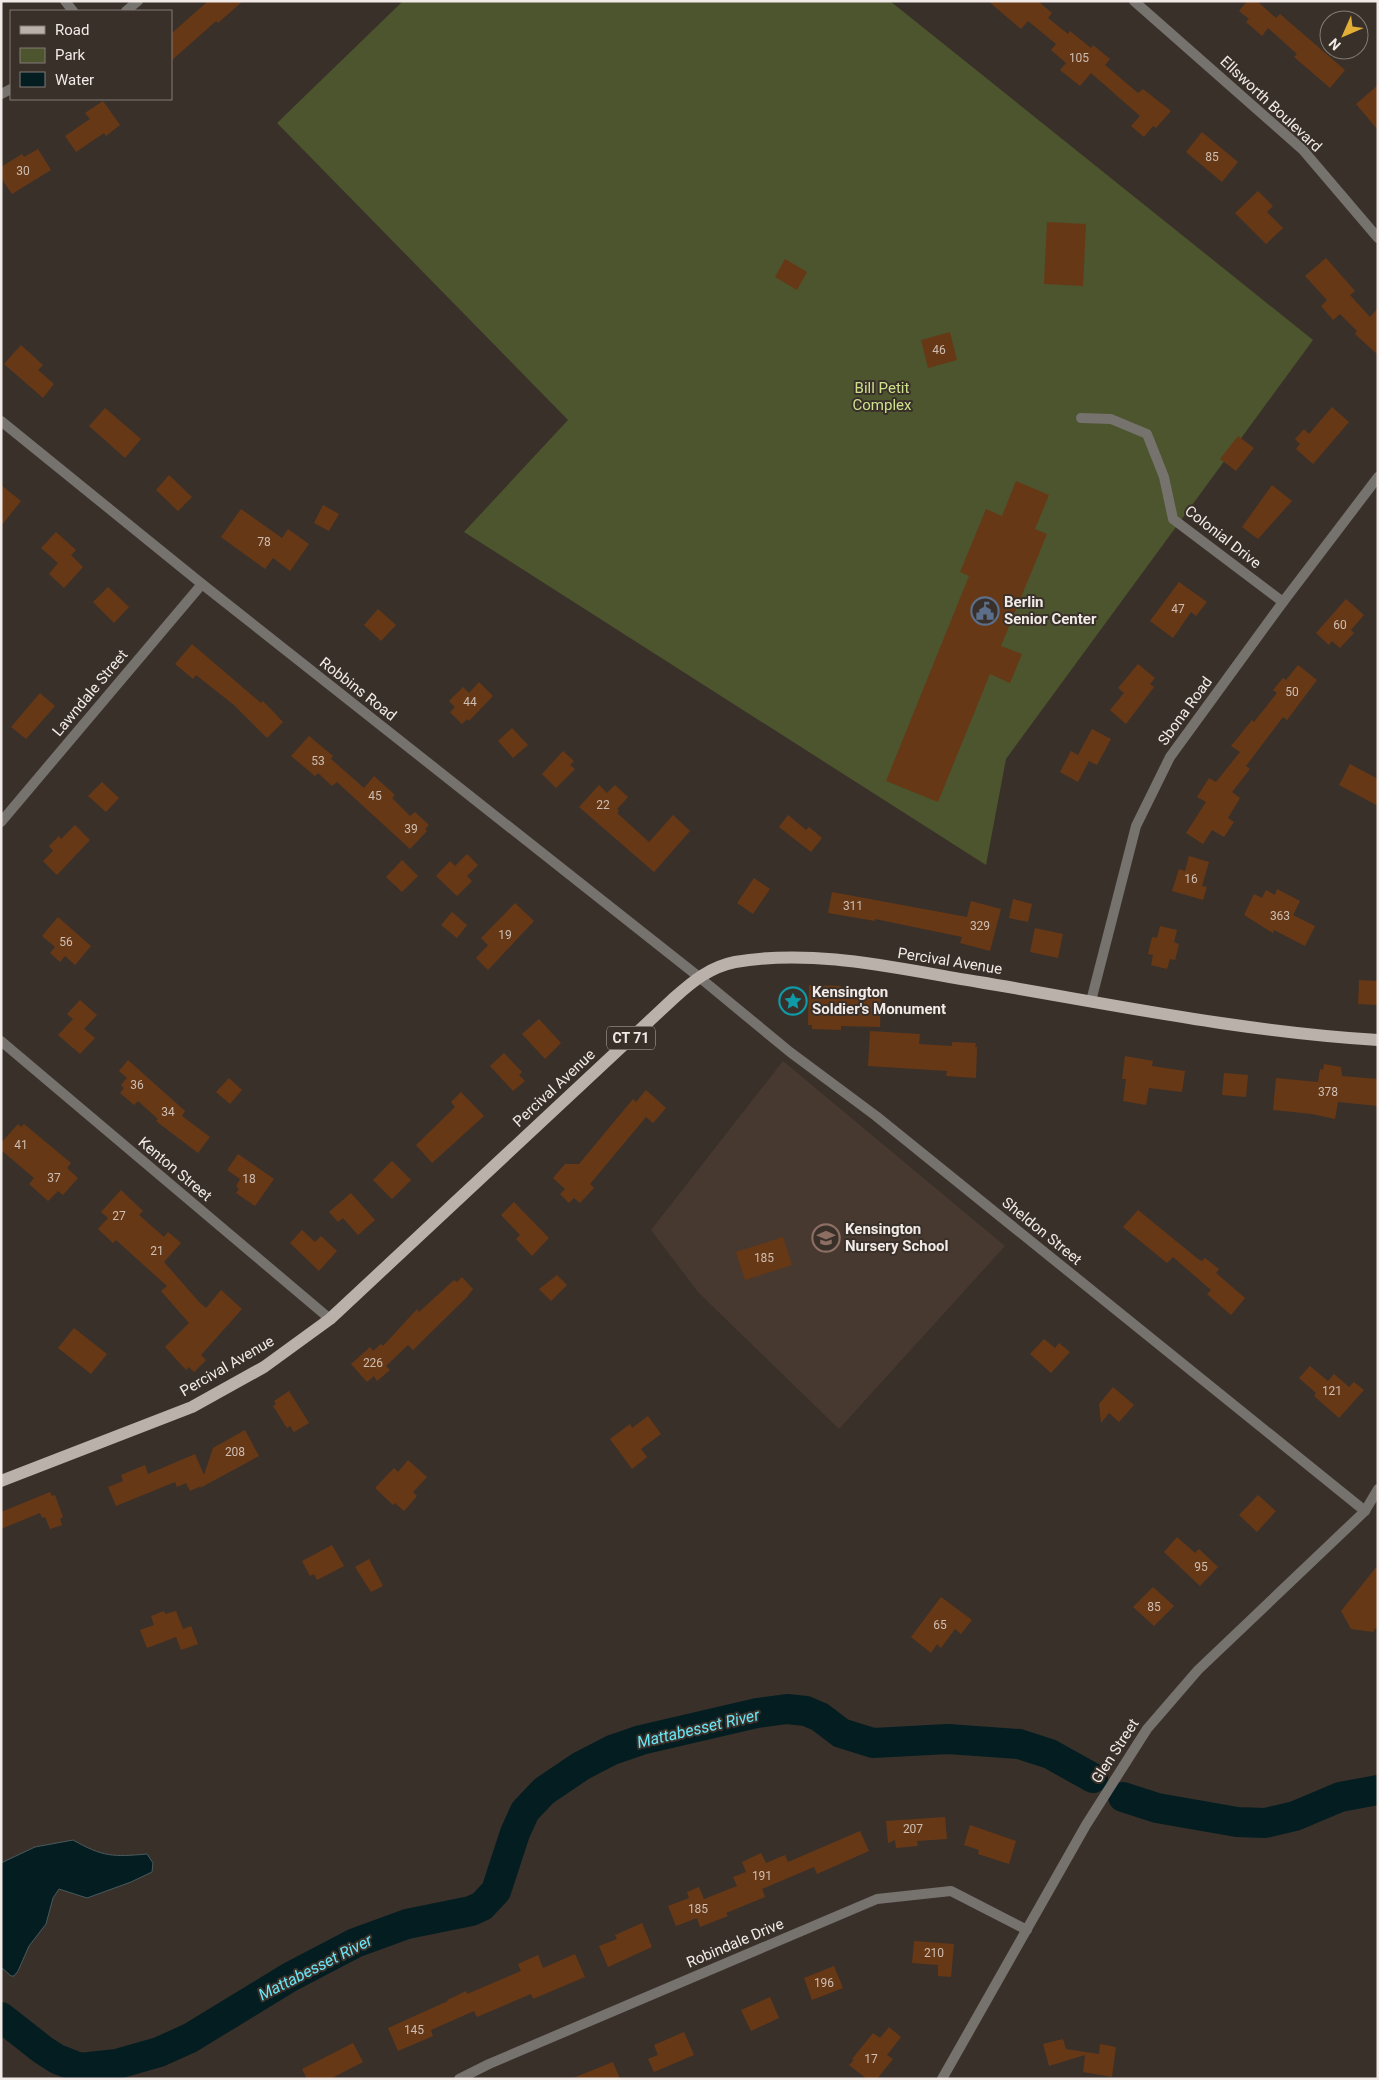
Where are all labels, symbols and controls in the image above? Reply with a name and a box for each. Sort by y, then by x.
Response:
legend [10,10,172,100]
north arrow [1319,10,1369,60]
text: Road [55,21,89,39]
text: N [1326,35,1344,53]
text: Park [55,46,86,64]
house number: 105 [1069,51,1089,65]
street label: Ellsworth Boulevard [1217,52,1325,156]
text: Water [55,71,94,89]
house number: 85 [1205,150,1219,164]
house number: 30 [16,164,30,178]
house number: 46 [932,343,946,357]
park label: Bill Petit Complex [853,379,912,414]
street label: Colonial Drive [1181,502,1265,572]
house number: 78 [257,535,271,549]
place label: Berlin Senior Center [1004,593,1097,628]
public building icon: Berlin Senior Center [970,596,1000,626]
house number: 47 [1171,602,1185,616]
house number: 60 [1333,618,1347,632]
street label: Lawndale Street [49,646,131,740]
street label: Robbins Road [316,653,400,725]
street label: Sbona Road [1154,673,1216,749]
house number: 50 [1285,685,1299,699]
house number: 44 [463,695,477,709]
house number: 53 [311,754,325,768]
house number: 45 [368,789,382,803]
house number: 22 [596,798,610,812]
house number: 39 [404,822,418,836]
house number: 16 [1184,872,1198,886]
house number: 311 [843,899,863,913]
house number: 363 [1270,909,1290,923]
house number: 329 [970,919,990,933]
house number: 19 [498,928,512,942]
house number: 56 [59,935,73,949]
street label: Percival Avenue [896,944,1004,978]
place label: Kensington Soldier's Monument [812,983,946,1018]
place icon: Kensington Soldier's Monument [778,986,808,1016]
road number: CT 71 [607,1026,655,1050]
street label: Percival Avenue [509,1045,599,1131]
house number: 36 [130,1078,144,1092]
house number: 378 [1318,1085,1338,1099]
house number: 34 [161,1105,175,1119]
street label: Kenton Street [135,1133,215,1205]
house number: 41 [14,1138,28,1152]
house number: 37 [47,1171,61,1185]
house number: 18 [242,1172,256,1186]
street label: Sheldon Street [998,1193,1086,1269]
house number: 27 [112,1209,126,1223]
place label: Kensington Nursery School [845,1220,949,1255]
school or university icon: Kensington Nursery School [811,1223,841,1253]
house number: 21 [150,1244,164,1258]
house number: 185 [754,1251,774,1265]
street label: Percival Avenue [177,1332,277,1400]
house number: 226 [363,1356,383,1370]
house number: 121 [1322,1384,1342,1398]
house number: 208 [225,1445,245,1459]
house number: 95 [1194,1560,1208,1574]
house number: 85 [1147,1600,1161,1614]
house number: 65 [933,1618,947,1632]
water label: Mattabesset River [635,1705,762,1752]
street label: Glen Street [1087,1715,1143,1787]
house number: 207 [903,1822,923,1836]
house number: 191 [752,1869,772,1883]
house number: 185 [688,1902,708,1916]
street label: Robindale Drive [684,1914,786,1972]
water label: Mattabesset River [255,1930,376,2004]
house number: 210 [924,1946,944,1960]
house number: 196 [814,1976,834,1990]
house number: 145 [404,2023,424,2037]
house number: 17 [864,2052,878,2066]

